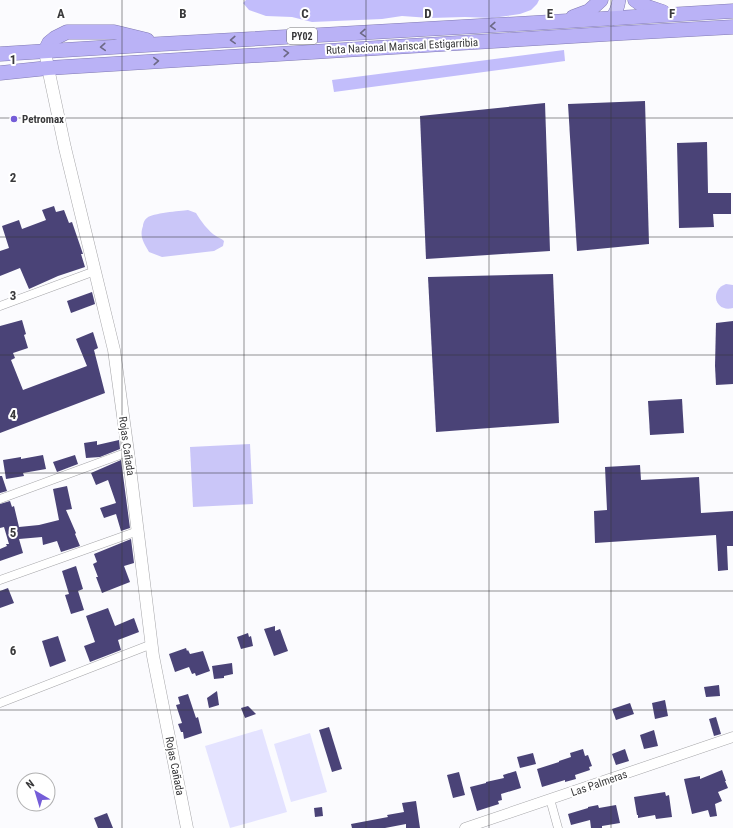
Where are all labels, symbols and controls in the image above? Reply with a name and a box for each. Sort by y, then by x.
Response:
text: A [57,6,65,21]
text: B [179,6,187,21]
text: C [301,6,309,21]
text: D [424,6,432,21]
text: E [547,6,554,21]
text: F [669,6,675,21]
one-way arrow [490,21,496,30]
road number: PY02 [287,28,317,44]
one-way arrow [360,28,366,37]
one-way arrow [230,35,236,44]
street label: Ruta Nacional Mariscal Estigarribia [326,36,478,57]
one-way arrow [100,43,106,52]
one-way arrow [283,49,289,58]
text: 1 [10,52,16,67]
one-way arrow [153,57,159,65]
place label: Petromax [22,113,64,126]
marker: Petromax [9,114,19,124]
text: 2 [10,170,17,185]
text: 3 [10,288,16,303]
text: 4 [10,407,17,422]
street label: Rojas Cañada [116,416,137,476]
text: 5 [10,525,17,540]
text: 6 [10,643,17,658]
street label: Rojas Cañada [162,736,187,797]
street label: Las Palmeras [569,768,629,799]
north arrow [16,772,56,812]
text: N [23,777,37,792]

